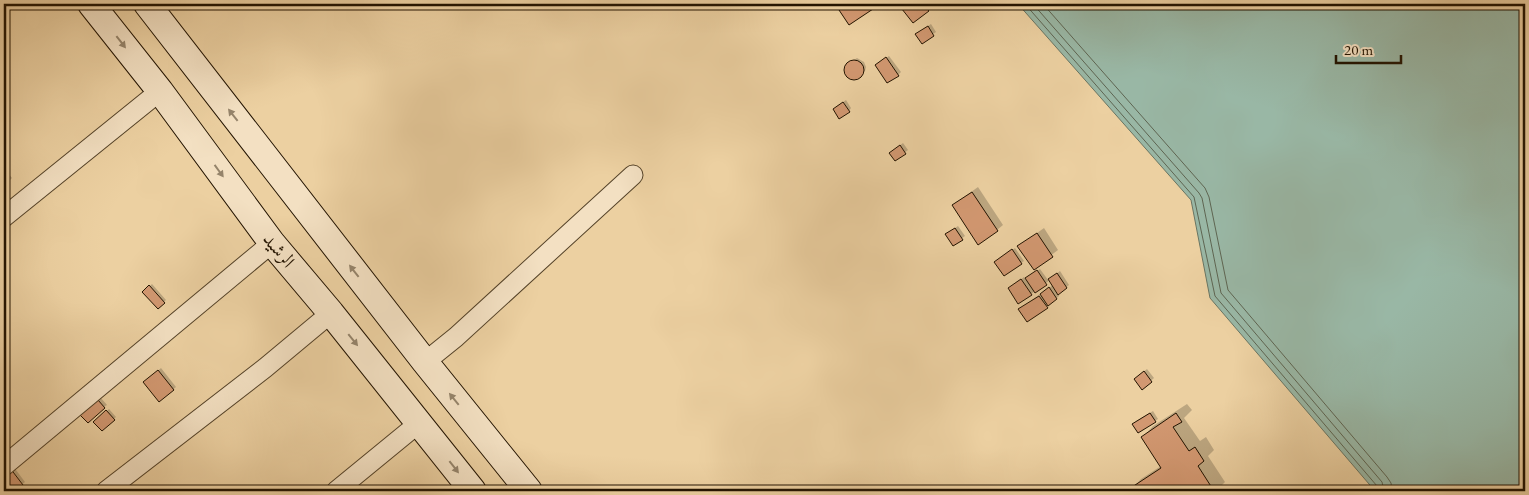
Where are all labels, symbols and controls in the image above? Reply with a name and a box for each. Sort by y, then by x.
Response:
scale bar [1336,32,1402,64]
one-way arrow [116,35,127,48]
text: 20 m [1344,40,1373,59]
one-way arrow [228,108,238,122]
one-way arrow [214,164,224,178]
street label: الرشيد [257,227,301,273]
one-way arrow [349,265,360,278]
one-way arrow [347,333,358,346]
one-way arrow [449,393,460,406]
one-way arrow [449,460,459,474]

